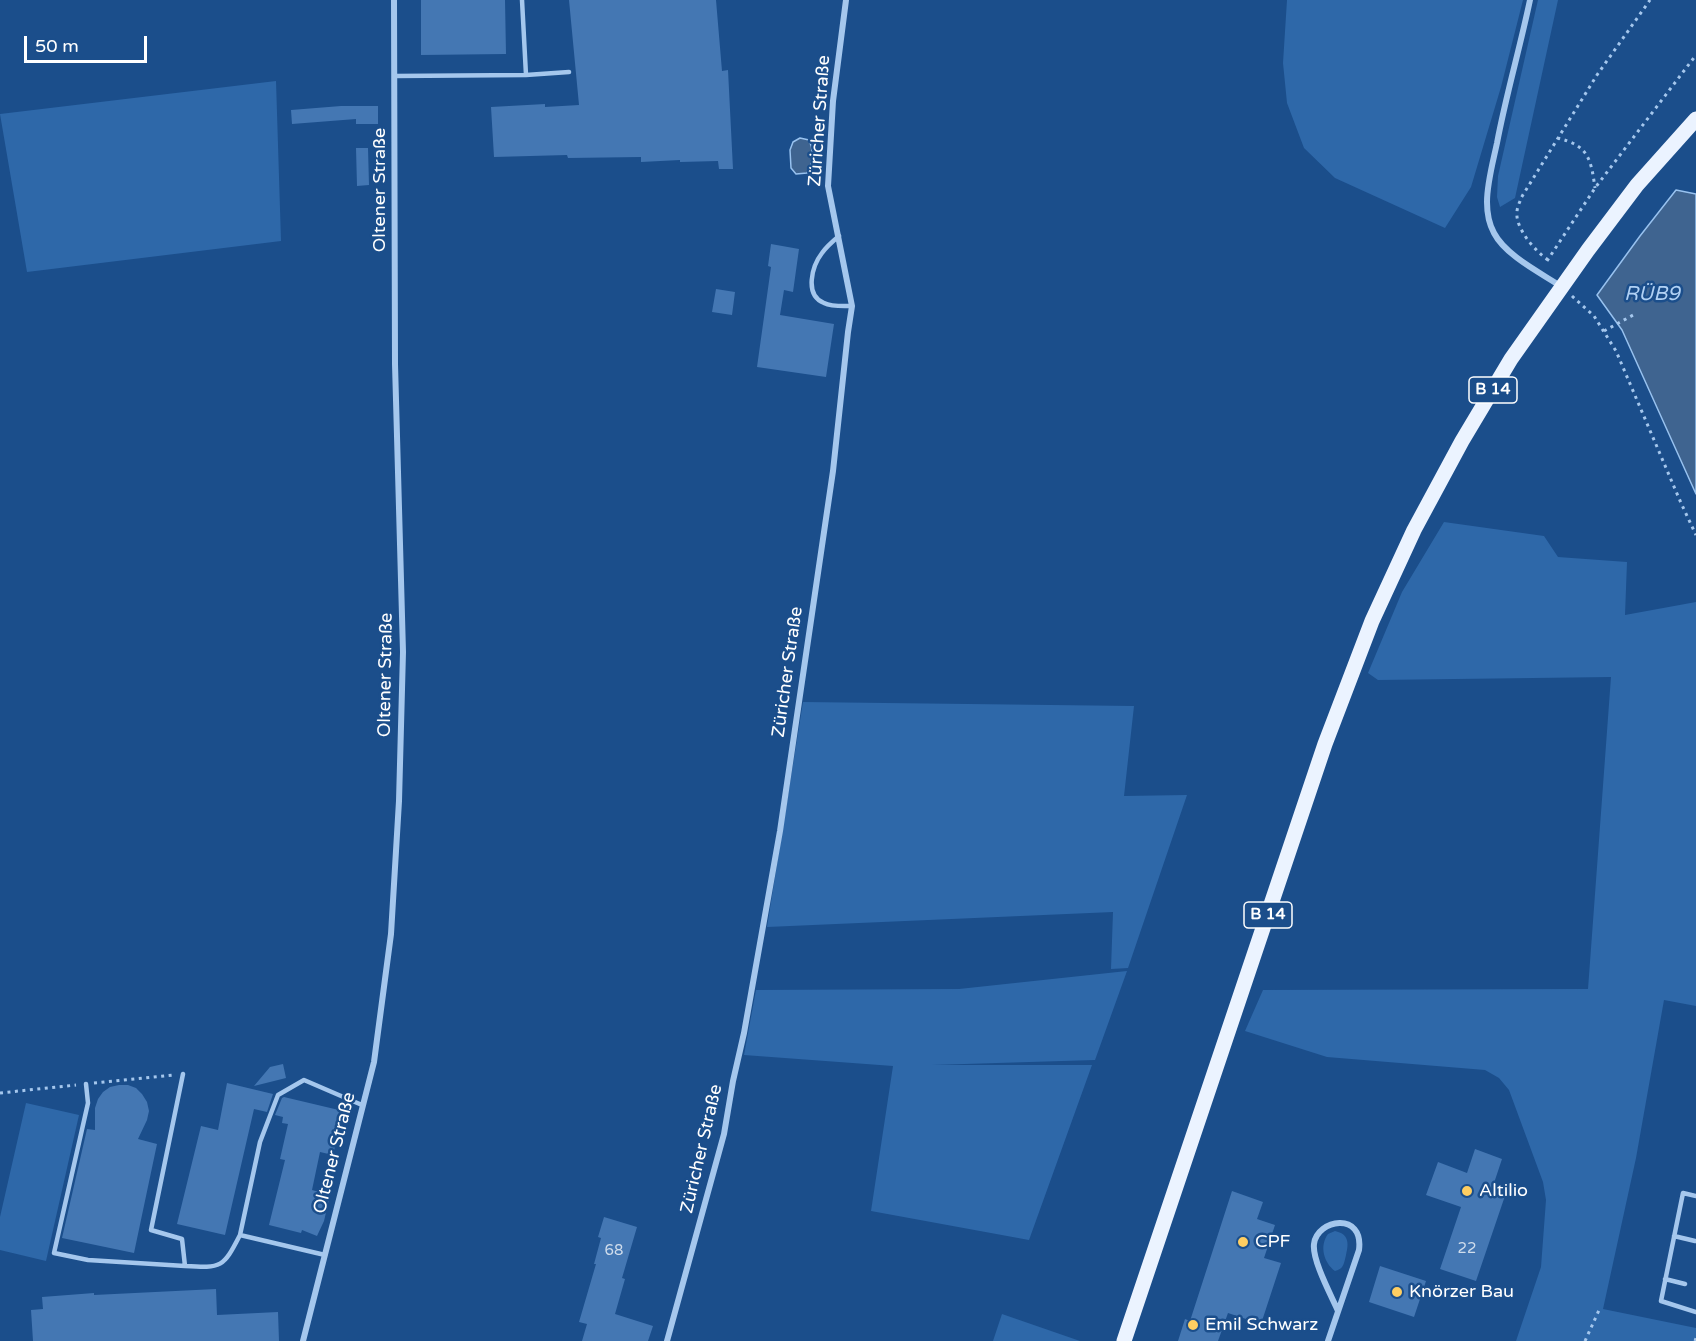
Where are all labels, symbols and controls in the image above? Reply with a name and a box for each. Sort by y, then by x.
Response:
scale bar [27,24,150,62]
text: 50 m [35,35,79,57]
street label: Züricher Straße [805,54,835,188]
street label: Oltener Straße [369,128,391,252]
water label: RÜB9 [1624,283,1680,307]
road number: B 14 [1469,377,1517,403]
street label: Züricher Straße [768,605,808,739]
street label: Oltener Straße [374,613,398,737]
road number: B 14 [1244,902,1292,928]
street label: Züricher Straße [677,1082,727,1216]
street label: Oltener Straße [309,1090,361,1216]
place label: Altilio [1479,1180,1528,1202]
marker: Altilio [1460,1184,1474,1198]
place label: CPF [1255,1231,1291,1253]
marker: CPF [1236,1235,1250,1249]
house number: 22 [1458,1240,1476,1258]
house number: 68 [605,1242,623,1260]
place label: Knörzer Bau [1409,1281,1514,1303]
marker: Knörzer Bau [1390,1285,1404,1299]
place label: Emil Schwarz [1205,1314,1318,1336]
marker: Emil Schwarz [1186,1318,1200,1332]

